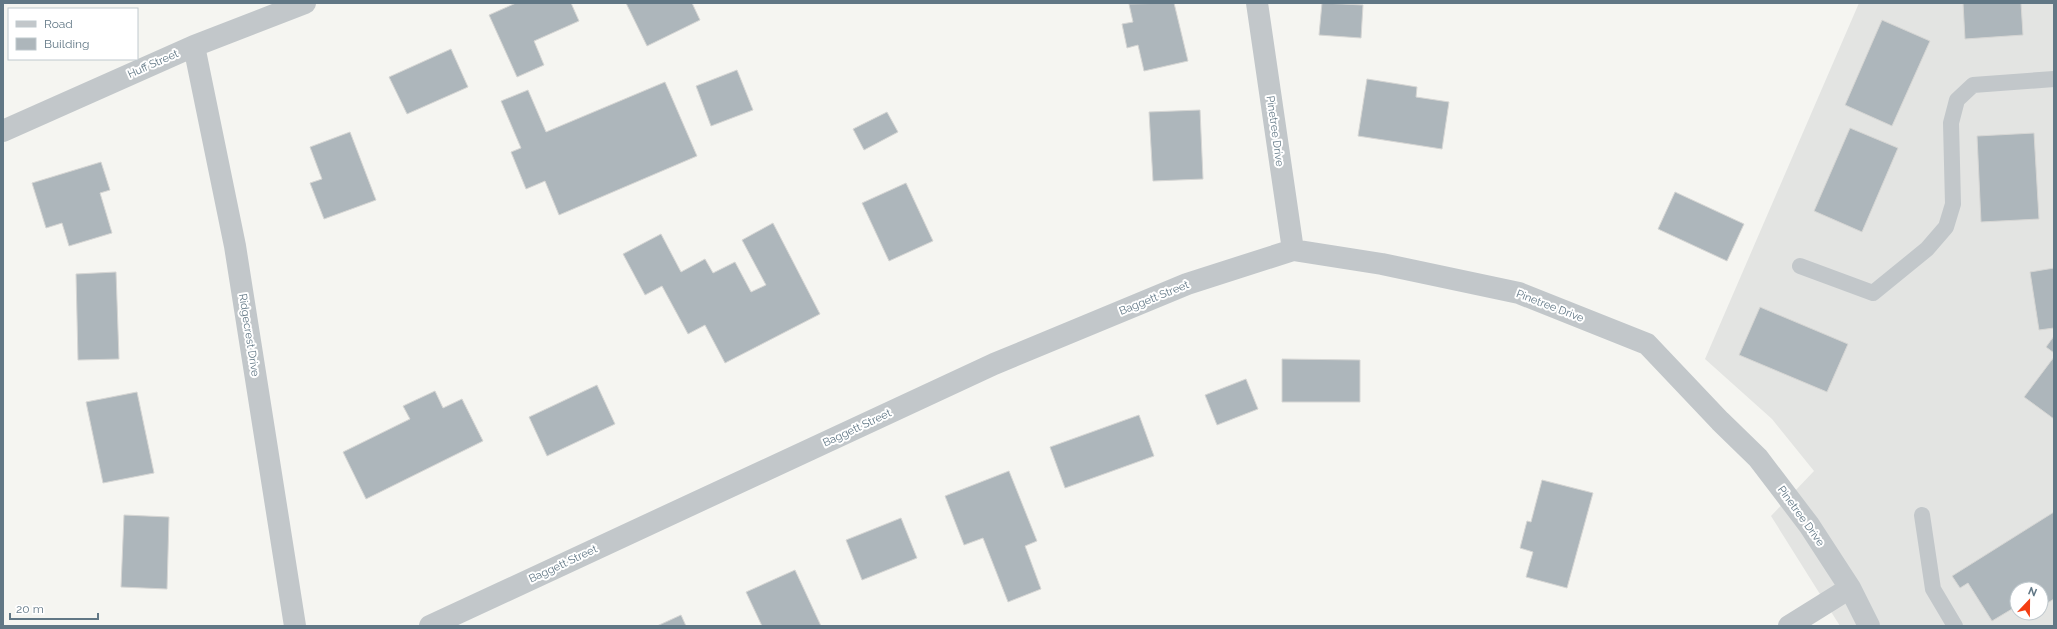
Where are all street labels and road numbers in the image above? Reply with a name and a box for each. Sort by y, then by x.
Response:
street label: Huff Street [126,47,181,81]
street label: Pinetree Drive [1264,95,1286,168]
street label: Baggett Street [1117,278,1191,318]
street label: Pinetree Drive [1514,287,1586,325]
street label: Ridgecrest Drive [236,293,262,378]
street label: Baggett Street [821,406,894,450]
street label: Pinetree Drive [1775,483,1828,549]
street label: Baggett Street [527,542,600,586]

